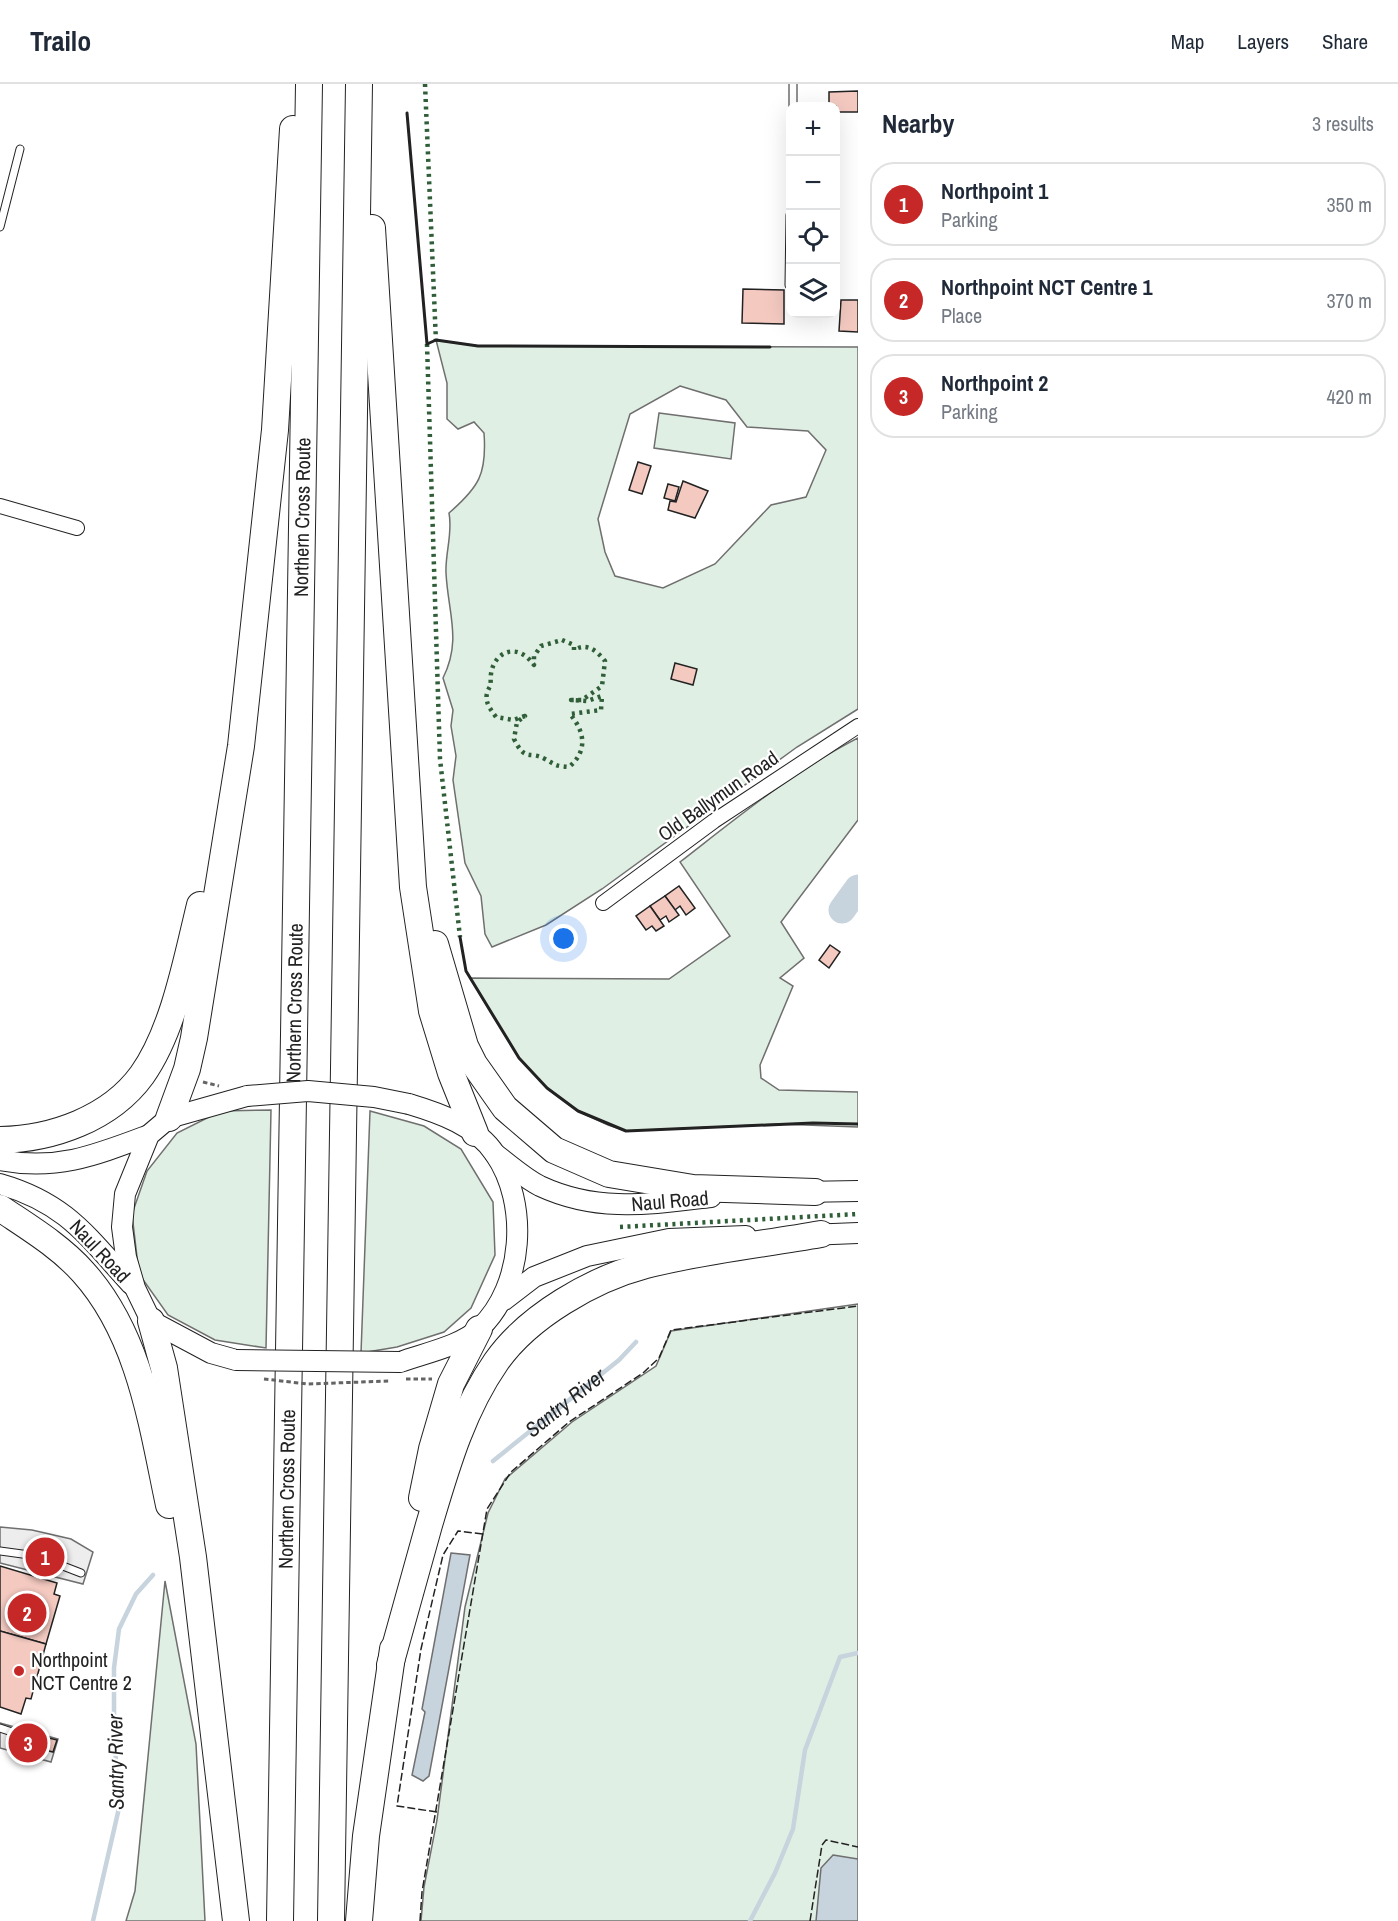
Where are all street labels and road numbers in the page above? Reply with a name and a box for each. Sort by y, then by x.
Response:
street label: Northern Cross Route [287,437,316,597]
street label: Old Ballymun Road [652,744,783,847]
street label: Northern Cross Route [279,923,309,1083]
street label: Naul Road [630,1184,710,1217]
street label: Naul Road [64,1213,137,1288]
street label: Northern Cross Route [272,1409,301,1569]

